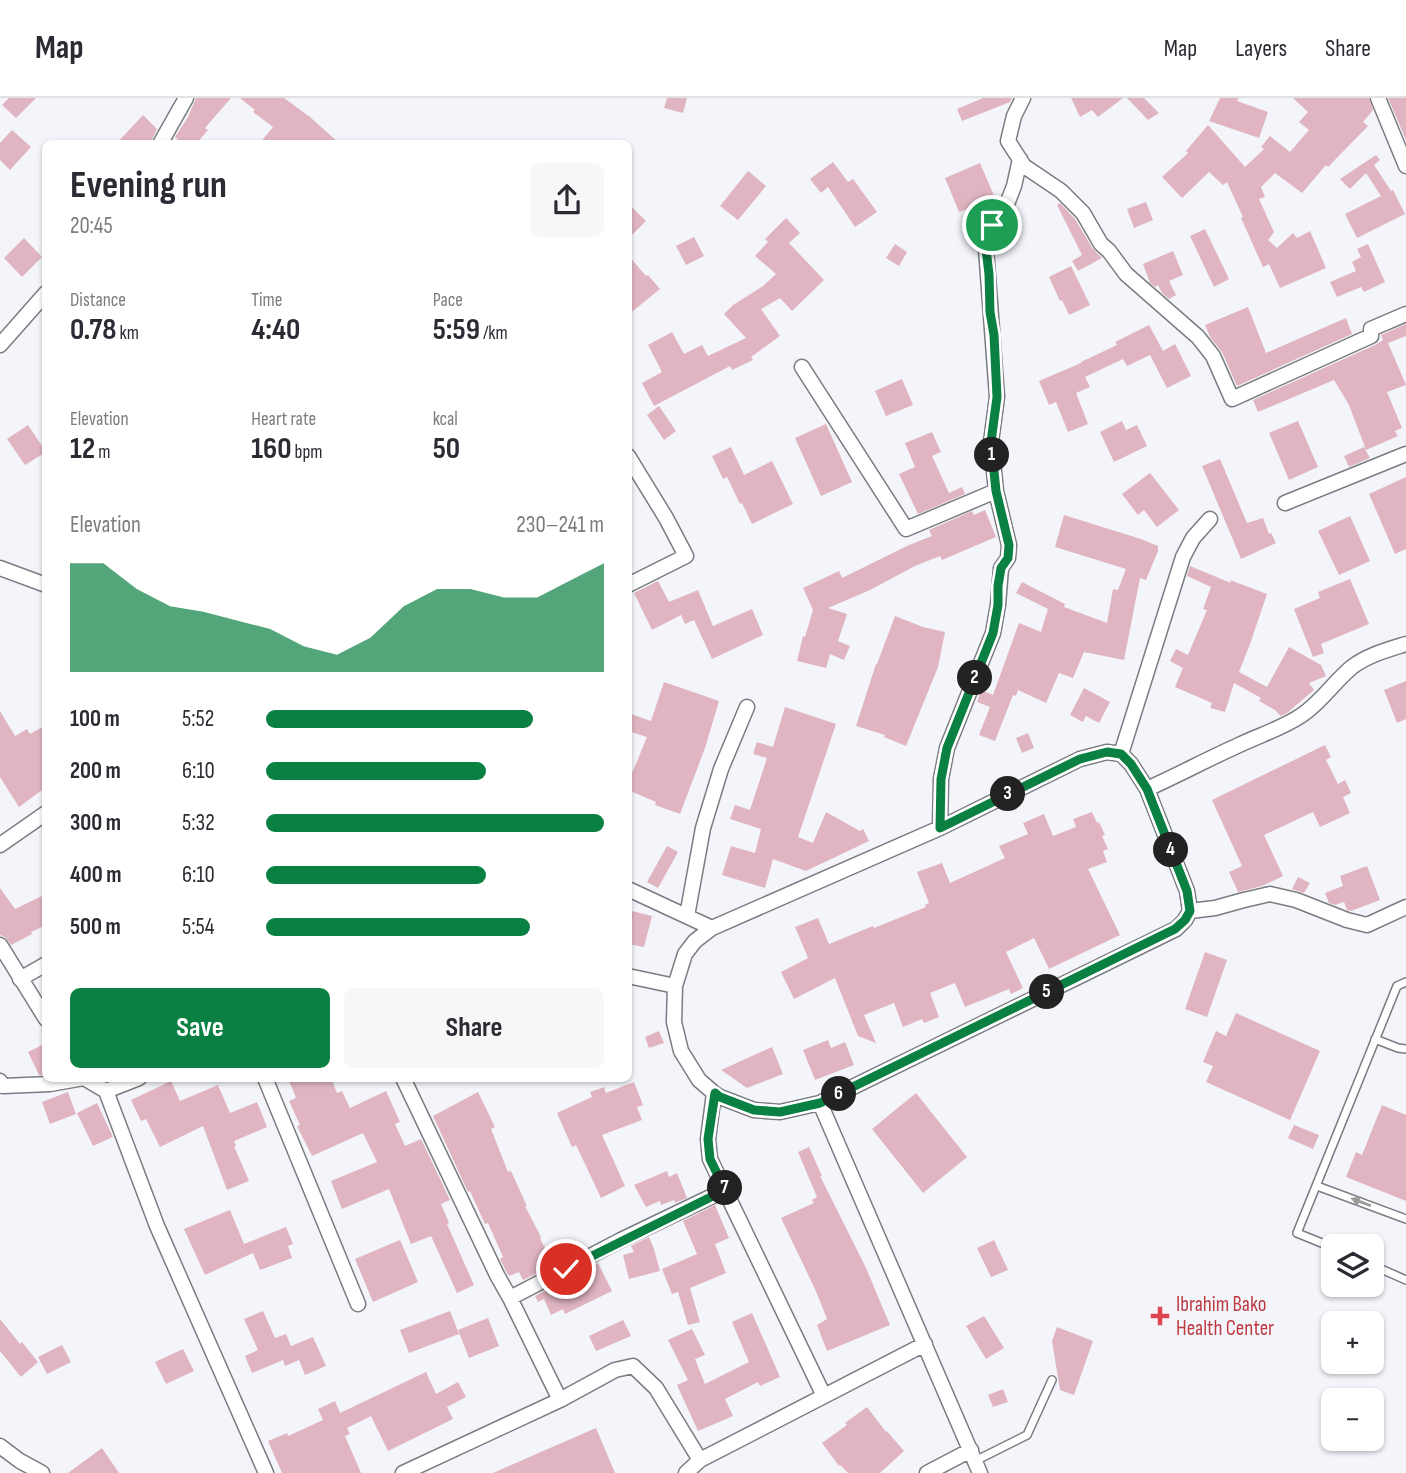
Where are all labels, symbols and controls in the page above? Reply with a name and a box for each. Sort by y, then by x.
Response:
text: Map [35,28,84,68]
text: Map [1164,34,1197,63]
text: Layers [1235,34,1287,63]
text: Share [1325,34,1371,63]
text: Evening run [70,163,227,208]
button: share [530,163,604,237]
pin [962,195,1022,255]
icon: arrive [973,206,1011,244]
text: 20:45 [70,212,113,240]
text: Distance [70,289,126,312]
text: Time [251,289,282,312]
text: Pace [433,289,463,312]
text: 0.78 [70,312,116,348]
text: 4:40 [251,312,300,348]
text: 5:59 [433,312,480,348]
text: km [116,322,139,345]
text: /km [480,322,508,345]
text: Elevation [70,408,129,431]
text: Heart rate [251,408,316,431]
text: kcal [433,408,458,431]
text: 12 [70,431,95,467]
text: 160 [251,431,292,467]
text: 50 [433,431,460,467]
pin: 1 [974,438,1010,472]
text: m [95,441,110,464]
text: bpm [292,441,322,464]
text: 1 [988,443,995,466]
text: Elevation [70,511,141,539]
text: 230–241 m [516,511,604,539]
pin: 2 [958,660,992,696]
text: 2 [970,666,979,689]
text: 100 m [70,705,120,733]
text: 5:52 [182,705,214,733]
text: 200 m [70,757,121,785]
text: 6:10 [182,757,215,785]
pin: 3 [990,776,1026,812]
text: 3 [1003,782,1012,805]
text: 300 m [70,809,121,837]
text: 5:32 [182,809,215,837]
pin: 4 [1154,832,1188,868]
text: 4 [1166,838,1175,861]
text: 400 m [70,861,121,889]
text: 6:10 [182,861,215,889]
text: 500 m [70,913,121,941]
text: 5:54 [182,913,214,941]
pin: 5 [1030,974,1064,1010]
text: 5 [1042,980,1051,1003]
button: Save [70,988,330,1068]
button: Share [344,988,604,1068]
pin: 6 [822,1076,856,1112]
text: 6 [834,1082,843,1105]
pin: 7 [708,1170,742,1206]
text: 7 [720,1176,729,1199]
one-way arrow [1351,1197,1372,1208]
map controls [1321,1234,1384,1451]
button: layers [1321,1234,1384,1297]
pin [536,1239,596,1299]
icon: check [547,1250,585,1288]
place label: Ibrahim Bako Health Center [1176,1292,1274,1341]
marker: Ibrahim Bako Health Center [1150,1306,1170,1326]
button: + [1321,1311,1384,1374]
button: − [1321,1388,1384,1451]

